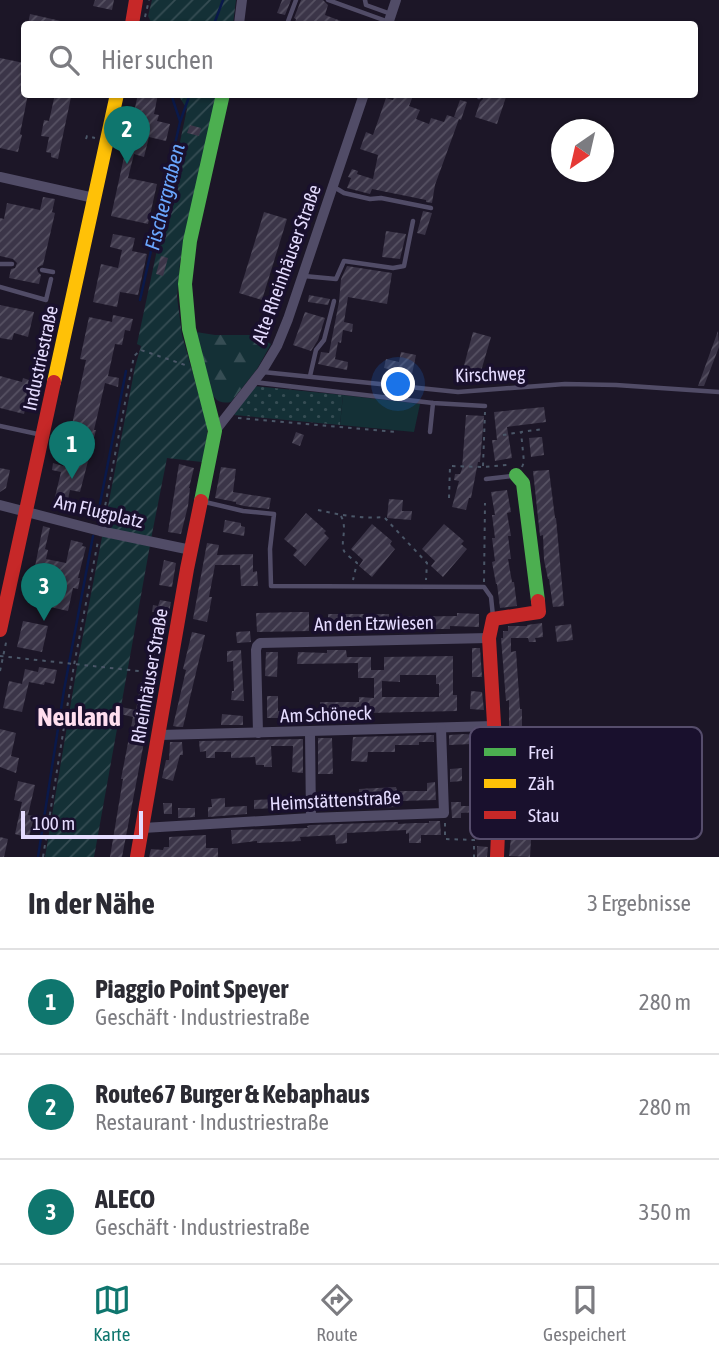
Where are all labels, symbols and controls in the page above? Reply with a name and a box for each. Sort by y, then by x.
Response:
search box [21,21,698,98]
icon: search [45,41,83,79]
text: Hier suchen [101,45,214,75]
pin: 2 [104,106,150,164]
north arrow [551,119,614,182]
water label: Fischergraben [139,141,189,252]
street label: Alte Rheinhäuser Straße [247,181,325,347]
street label: Industriestraße [18,303,62,413]
street label: Kirschweg [455,362,526,386]
your location [381,367,415,401]
pin: 1 [49,421,95,479]
street label: Am Flugplatz [52,490,146,532]
pin: 3 [21,563,67,621]
street label: Rheinhäuser Straße [126,607,172,745]
street label: An den Etzwiesen [314,611,434,635]
street label: Am Schöneck [280,701,373,727]
district label: Neuland [37,702,121,732]
legend [470,727,702,839]
text: Frei [528,741,554,763]
text: Zäh [528,772,555,794]
street label: Heimstättenstraße [269,786,401,814]
text: Stau [528,804,559,826]
scale bar [21,808,144,840]
text: 100 m [32,812,75,834]
text: In der Nähe [28,886,155,920]
text: 3 Ergebnisse [587,890,691,916]
text: Piaggio Point Speyer [95,974,288,1004]
text: 1 [46,989,56,1015]
text: 280 m [639,989,691,1015]
text: Geschäft · Industriestraße [95,1004,310,1030]
text: Route67 Burger & Kebaphaus [95,1079,370,1109]
text: 2 [46,1094,56,1120]
text: 280 m [639,1094,691,1120]
text: Restaurant · Industriestraße [95,1109,329,1135]
text: ALECO [95,1184,155,1214]
text: 3 [46,1199,56,1225]
text: 350 m [639,1199,691,1225]
text: Geschäft · Industriestraße [95,1214,310,1240]
tab: Karte [93,1281,131,1345]
tab: Route [316,1281,358,1345]
tab: Gespeichert [543,1281,626,1345]

